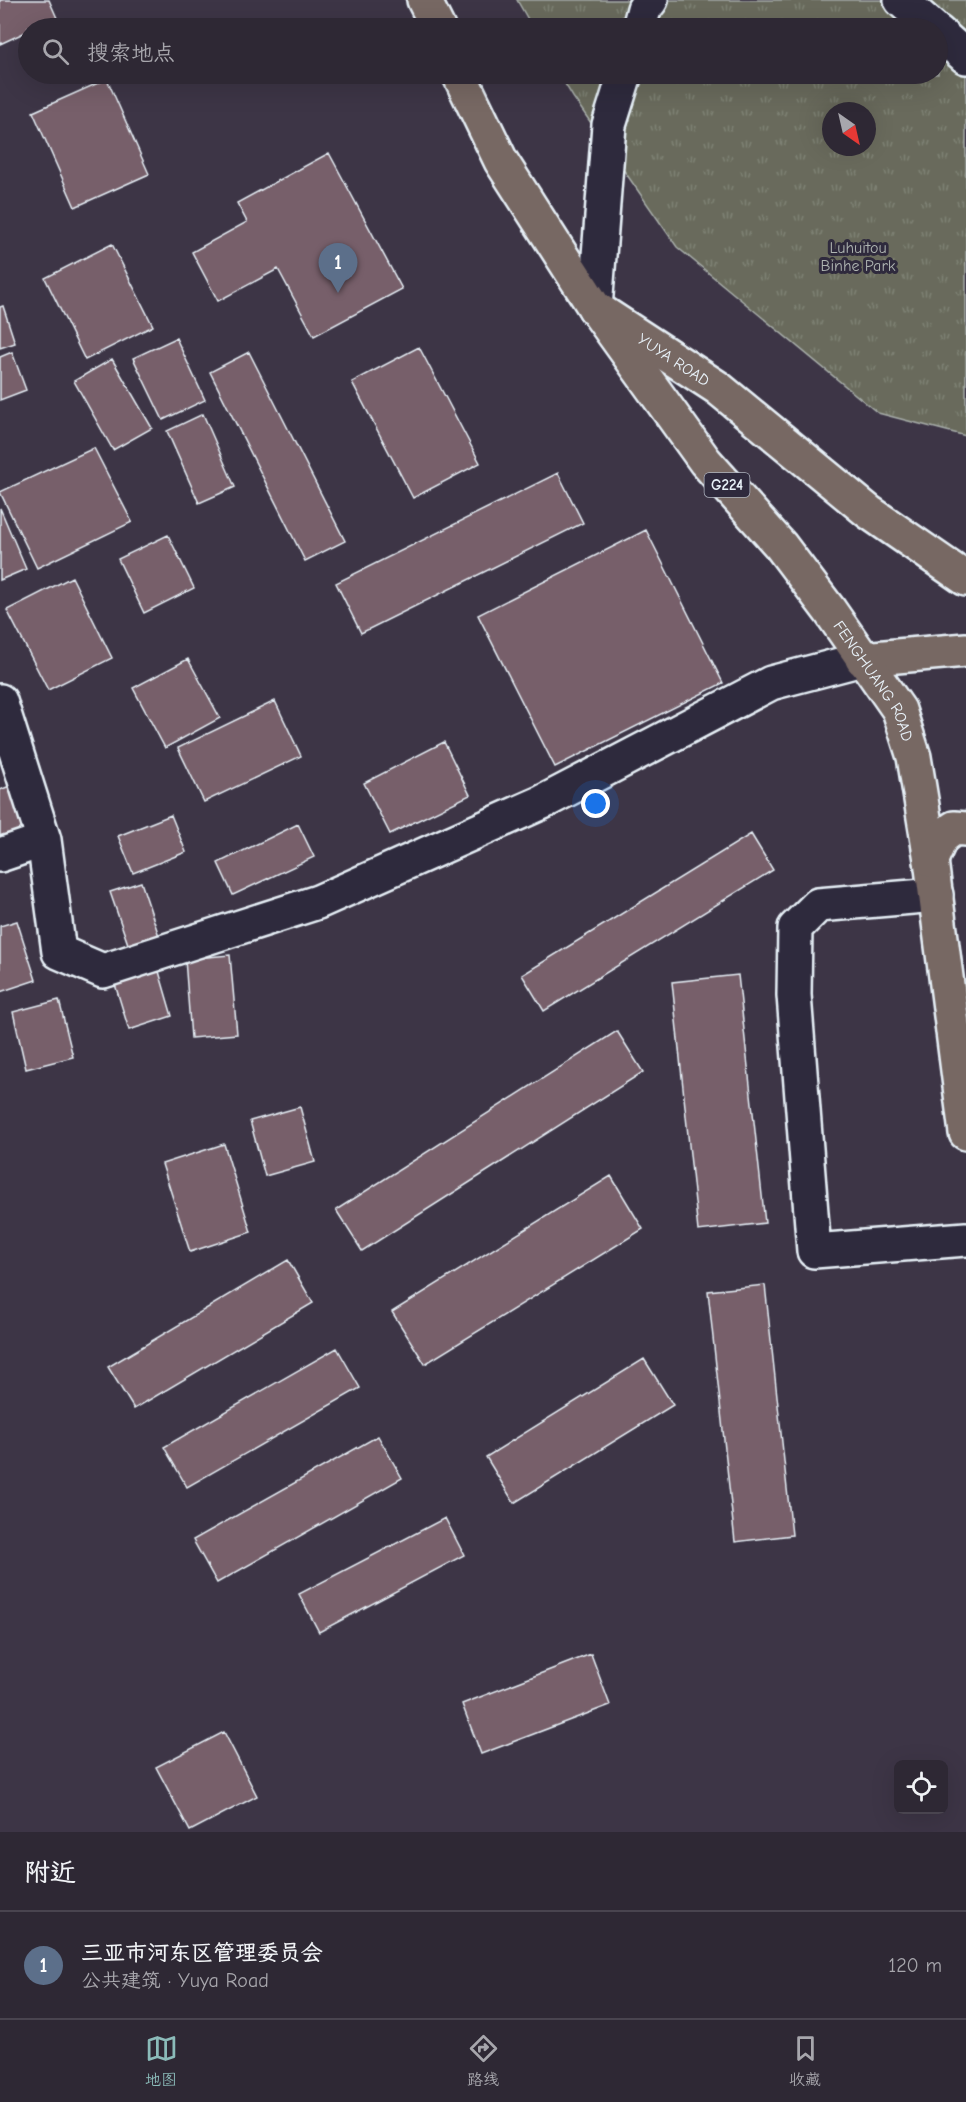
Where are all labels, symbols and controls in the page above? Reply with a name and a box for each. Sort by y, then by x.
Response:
search box [18,18,948,84]
icon: search [39,35,72,68]
text: 搜索地点 [87,40,175,66]
north arrow [822,102,876,156]
park label: Luhuitou Binhe Park [821,239,896,275]
pin: 1 [318,244,358,293]
street label: YUYA ROAD [634,330,713,390]
road number: G224 [704,473,750,497]
street label: FENGHUANG ROAD [829,617,916,743]
your location [581,789,610,818]
map controls [894,1760,948,1814]
button: locate [894,1760,948,1814]
text: 附近 [24,1858,76,1888]
text: 三亚市河东区管理委员会 [81,1940,323,1966]
text: 1 [40,1954,47,1977]
text: 120 m [888,1954,942,1977]
text: 公共建筑 · Yuya Road [81,1969,269,1992]
tab: 地图 [145,2032,178,2090]
tab: 路线 [467,2032,500,2090]
tab: 收藏 [789,2032,822,2090]

